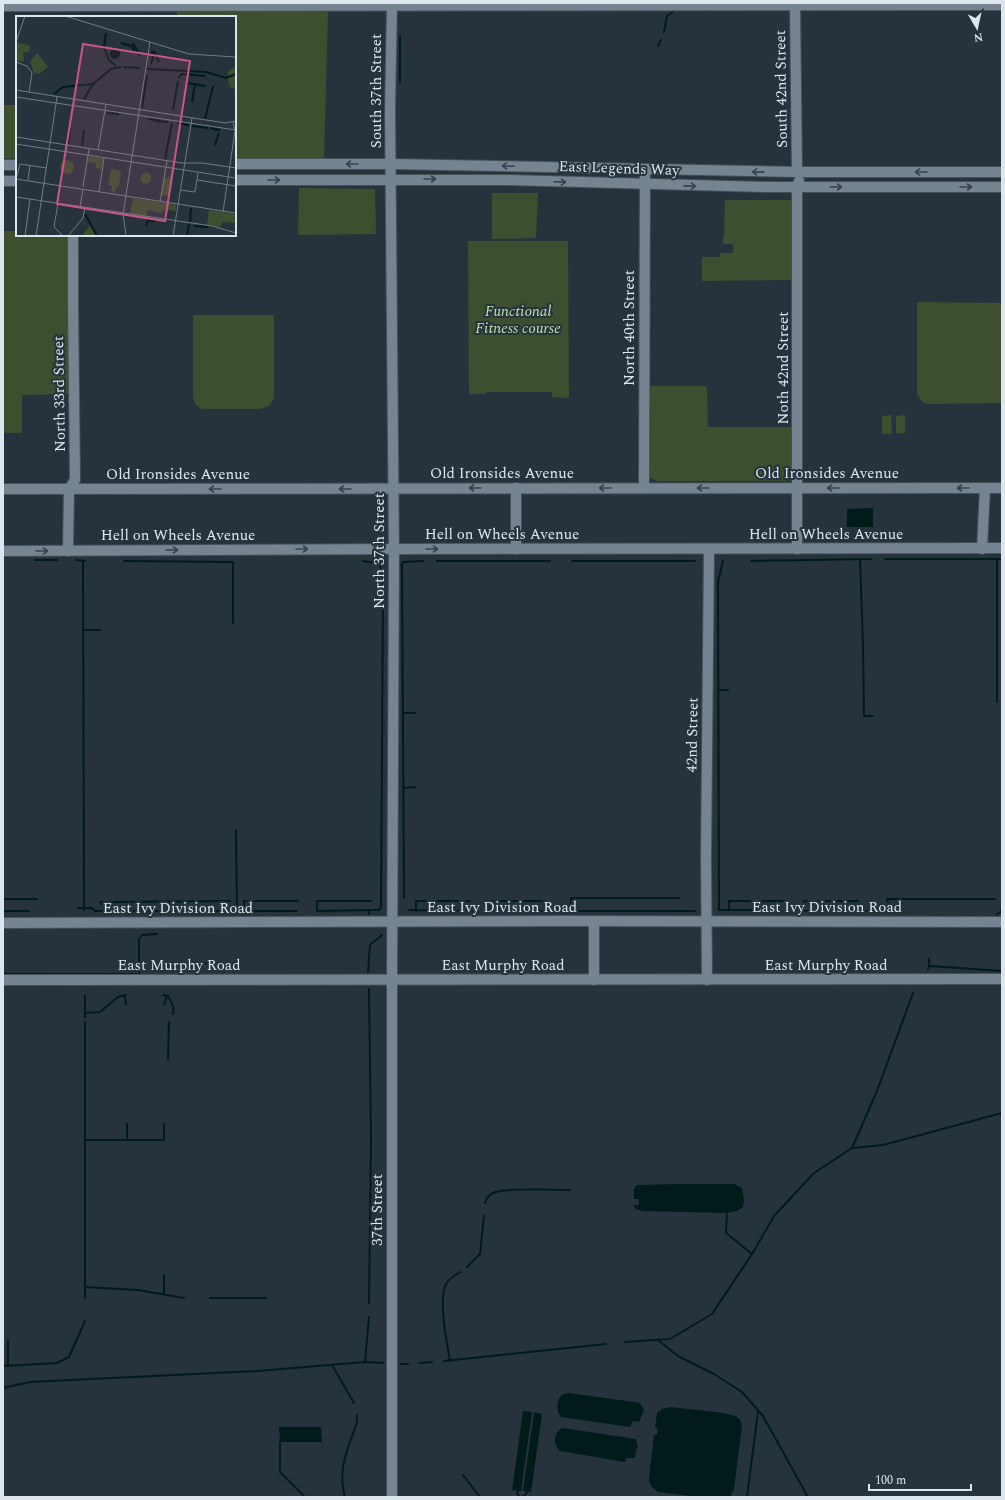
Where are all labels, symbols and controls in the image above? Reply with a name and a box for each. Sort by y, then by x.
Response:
north arrow [957,8,997,48]
inset map [16,16,236,236]
text: N [973,28,984,46]
street label: South 42nd Street [769,30,794,148]
street label: South 37th Street [365,34,388,148]
street label: East Legends Way [558,155,681,182]
one-way arrow [346,160,359,168]
one-way arrow [502,162,515,169]
one-way arrow [752,168,765,176]
one-way arrow [915,168,928,176]
one-way arrow [423,175,436,183]
one-way arrow [267,176,280,184]
one-way arrow [553,178,566,185]
one-way arrow [683,182,696,189]
one-way arrow [829,183,842,191]
one-way arrow [959,183,972,191]
street label: North 40th Street [618,270,641,386]
park label: Functional Fitness course [475,300,561,340]
street label: Noth 42nd Street [772,311,795,425]
street label: North 33rd Street [47,336,72,452]
street label: Old Ironsides Avenue [430,462,574,485]
street label: Old Ironsides Avenue [755,462,899,485]
street label: Old Ironsides Avenue [106,463,250,486]
one-way arrow [469,484,482,492]
one-way arrow [599,484,612,492]
one-way arrow [697,484,710,492]
one-way arrow [827,484,840,492]
one-way arrow [957,484,970,492]
one-way arrow [209,485,222,493]
one-way arrow [339,485,352,493]
street label: North 37th Street [368,493,391,609]
street label: Hell on Wheels Avenue [425,523,579,546]
street label: Hell on Wheels Avenue [749,523,903,546]
street label: Hell on Wheels Avenue [101,524,255,547]
one-way arrow [295,545,308,553]
one-way arrow [425,545,438,553]
one-way arrow [165,546,178,554]
one-way arrow [35,547,48,555]
street label: 42nd Street [680,697,705,773]
street label: East Ivy Division Road [427,896,577,919]
street label: East Ivy Division Road [752,896,902,919]
street label: East Ivy Division Road [103,897,253,920]
street label: East Murphy Road [117,954,241,977]
street label: East Murphy Road [441,954,565,977]
street label: East Murphy Road [764,954,888,977]
street label: 37th Street [366,1174,389,1246]
scale bar [869,1466,971,1492]
text: 100 m [875,1471,906,1490]

